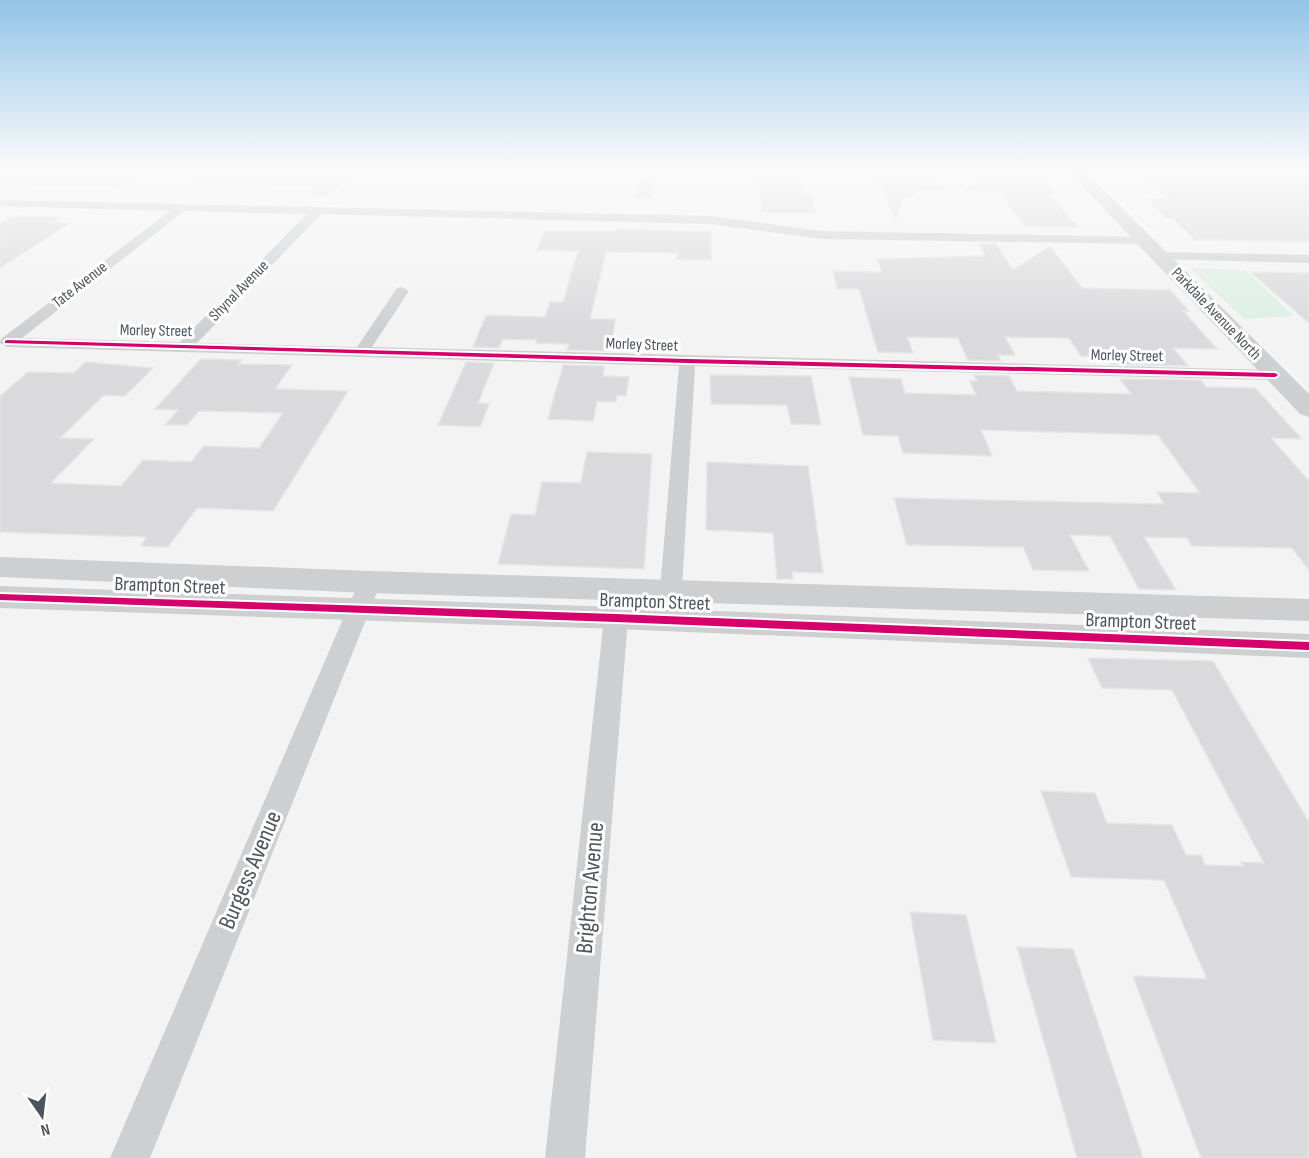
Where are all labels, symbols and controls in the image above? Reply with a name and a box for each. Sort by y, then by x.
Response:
street label: Shynal Avenue [205,257,273,325]
street label: Tate Avenue [49,258,111,312]
street label: Parkdale Avenue North [1167,264,1265,364]
street label: Morley Street [120,321,193,341]
street label: Morley Street [605,334,679,356]
street label: Morley Street [1091,346,1164,366]
street label: Brampton Street [114,572,226,600]
street label: Brampton Street [599,588,711,616]
street label: Brampton Street [1085,608,1197,636]
street label: Burgess Avenue [212,807,288,933]
street label: Brighton Avenue [570,821,610,955]
north arrow [12,1086,72,1146]
text: N [39,1119,52,1139]

